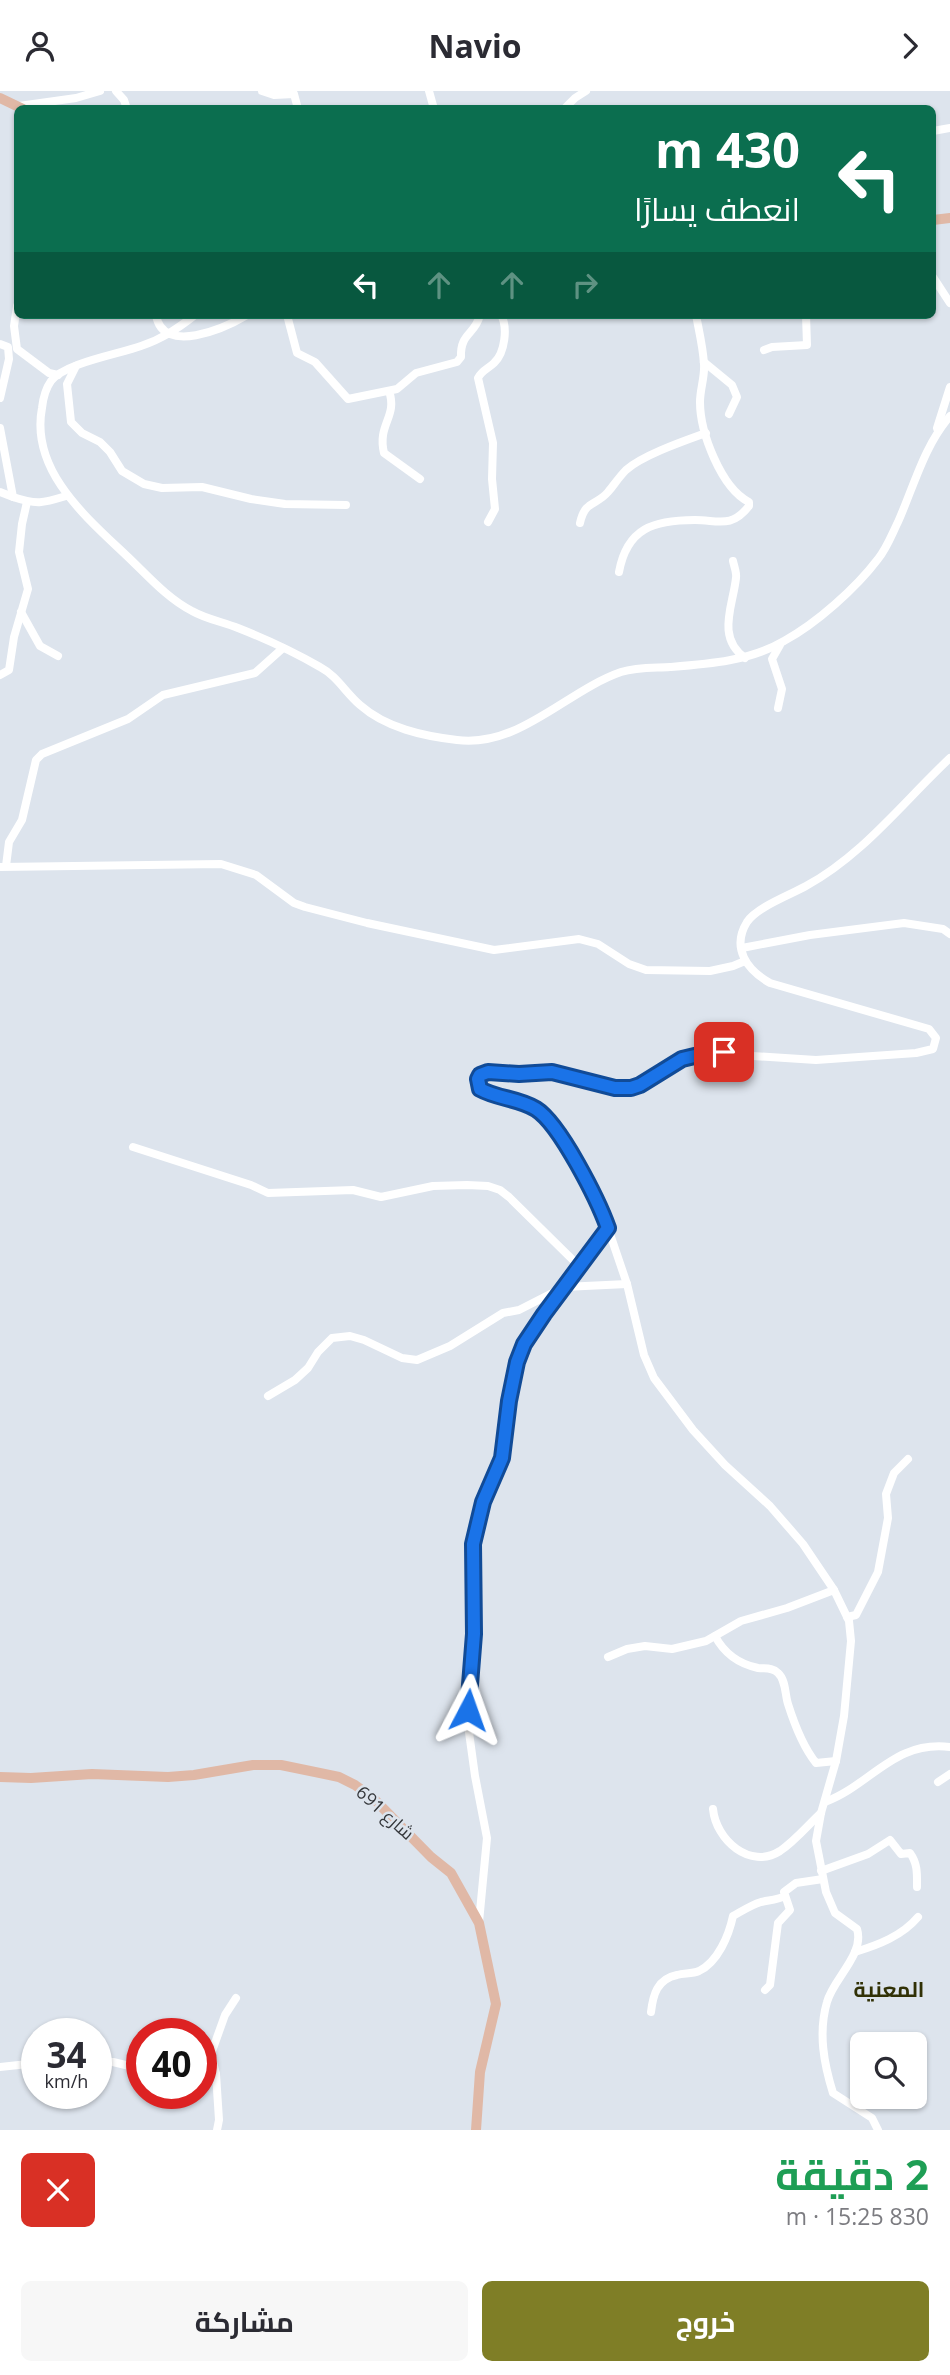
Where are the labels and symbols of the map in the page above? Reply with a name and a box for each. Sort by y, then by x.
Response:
pin [694,1022,754,1082]
position arrow [431,1673,505,1747]
street label: شارع 691 [351,1780,420,1845]
district label: المعنية [854,1975,924,2003]
speed limit sign: 40 [126,2018,217,2109]

